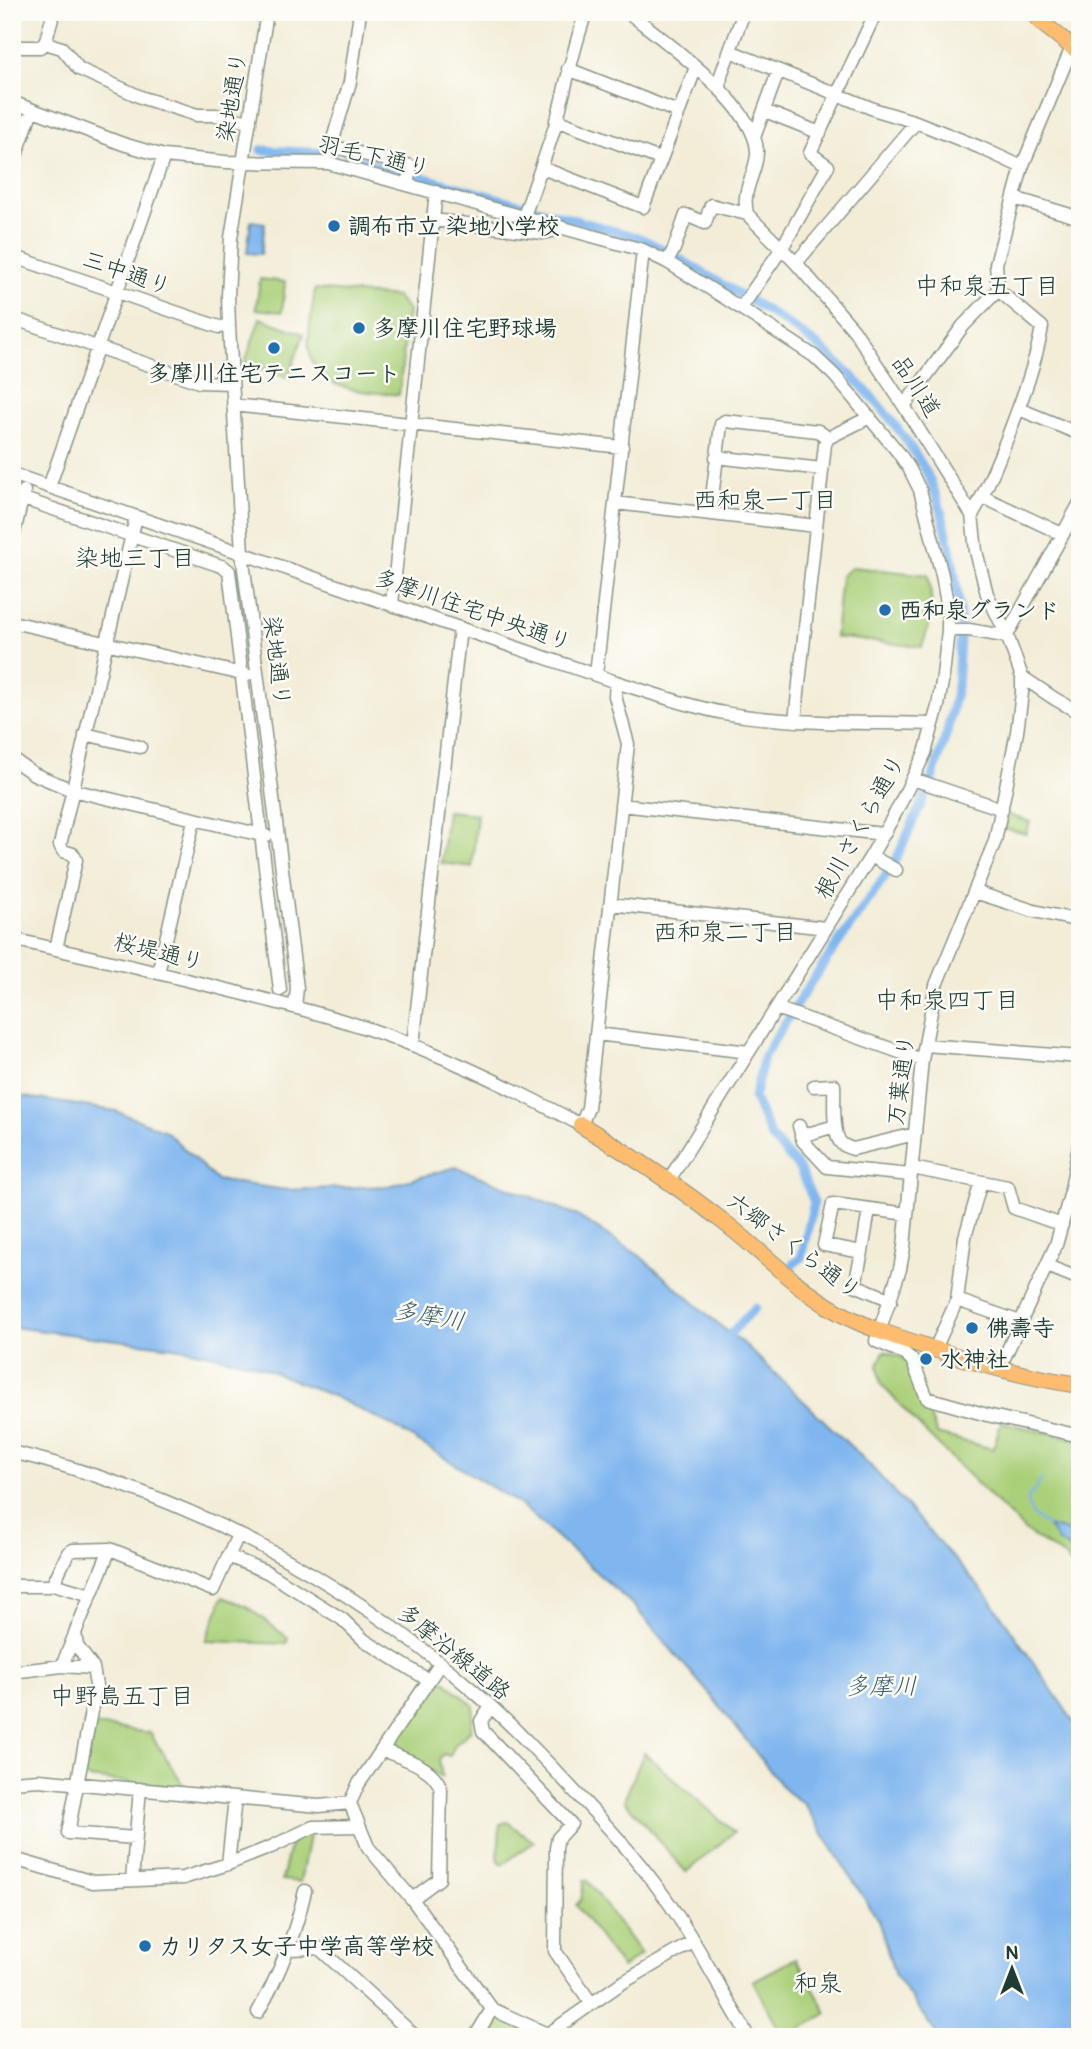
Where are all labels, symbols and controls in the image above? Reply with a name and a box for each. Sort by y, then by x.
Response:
street label: 染地通り [210,49,254,145]
street label: 羽毛下通り [315,129,433,183]
place label: 調布市立 染地小学校 [348,212,560,241]
marker: 調布市立 染地小学校 [326,218,342,234]
street label: 三中通り [79,244,175,302]
district label: 中和泉五丁目 [915,272,1059,301]
place label: 多摩川住宅野球場 [373,314,557,343]
marker: 多摩川住宅野球場 [351,320,367,336]
marker: 多摩川住宅テニスコート [266,340,282,356]
street label: 品川道 [885,349,947,423]
place label: 多摩川住宅テニスコート [147,359,401,388]
district label: 西和泉一丁目 [693,486,837,515]
district label: 染地三丁目 [75,544,195,573]
street label: 多摩川住宅中央通り [370,563,576,657]
place label: 西和泉グランド [899,596,1060,625]
marker: 西和泉グランド [877,602,893,618]
street label: 染地通り [257,614,297,708]
street label: 根川さくら通り [808,750,912,904]
district label: 西和泉二丁目 [653,918,797,947]
street label: 桜堤通り [111,927,207,977]
district label: 中和泉四丁目 [875,986,1019,1015]
street label: 万葉通り [881,1033,921,1127]
street label: 六郷さくら通り [721,1186,867,1306]
water label: 多摩川 [391,1295,467,1337]
place label: 佛壽寺 [986,1314,1055,1343]
marker: 佛壽寺 [964,1320,980,1336]
place label: 水神社 [940,1345,1009,1374]
marker: 水神社 [918,1351,934,1367]
street label: 多摩沿線道路 [391,1597,517,1707]
water label: 多摩川 [845,1672,917,1701]
district label: 中野島五丁目 [50,1682,194,1711]
place label: カリタス女子中学高等学校 [159,1932,435,1961]
north arrow [976,1934,1046,2004]
marker: カリタス女子中学高等学校 [137,1938,153,1954]
text: N [1006,1941,1019,1965]
district label: 和泉 [794,1969,842,1998]

